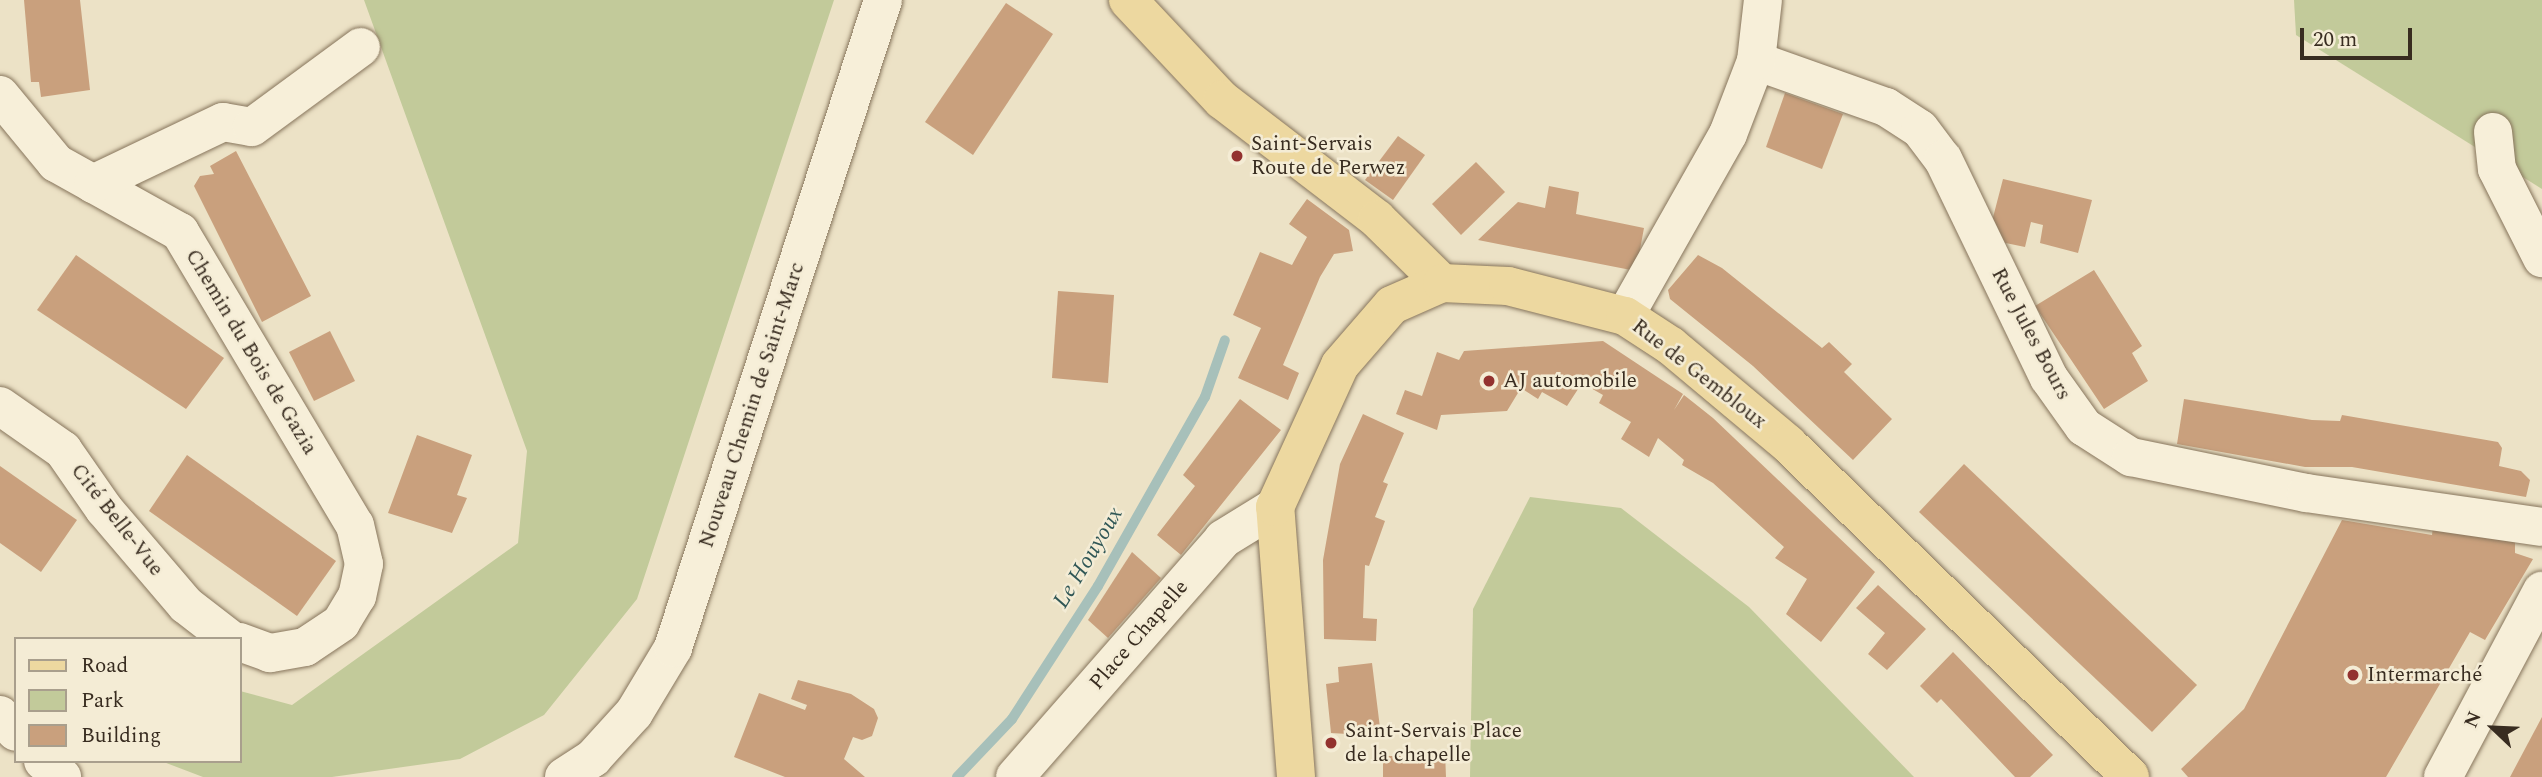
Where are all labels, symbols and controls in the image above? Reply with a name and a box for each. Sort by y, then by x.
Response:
scale bar [2304,14,2416,58]
text: 20 m [2313,24,2357,56]
place label: Saint-Servais Route de Perwez [1251,131,1406,181]
marker: Saint-Servais Route de Perwez [1229,148,1245,164]
street label: Chemin du Bois de Gazia [180,245,322,459]
street label: Nouveau Chemin de Saint-Marc [694,259,810,551]
street label: Rue Jules Bours [1986,264,2076,404]
street label: Rue de Gembloux [1627,314,1771,434]
place label: AJ automobile [1503,368,1637,394]
marker: AJ automobile [1481,373,1497,389]
street label: Cité Belle-Vue [65,459,169,581]
water label: Le Houyoux [1048,502,1130,614]
street label: Place Chapelle [1084,575,1194,695]
legend [14,637,242,763]
text: Road [81,650,128,682]
place label: Intermarché [2367,662,2482,688]
marker: Intermarché [2345,667,2361,683]
text: Park [81,685,124,717]
north arrow [2458,693,2528,763]
text: N [2457,707,2490,732]
place label: Saint-Servais Place de la chapelle [1345,718,1522,768]
text: Building [81,720,161,752]
marker: Saint-Servais Place de la chapelle [1323,735,1339,751]

